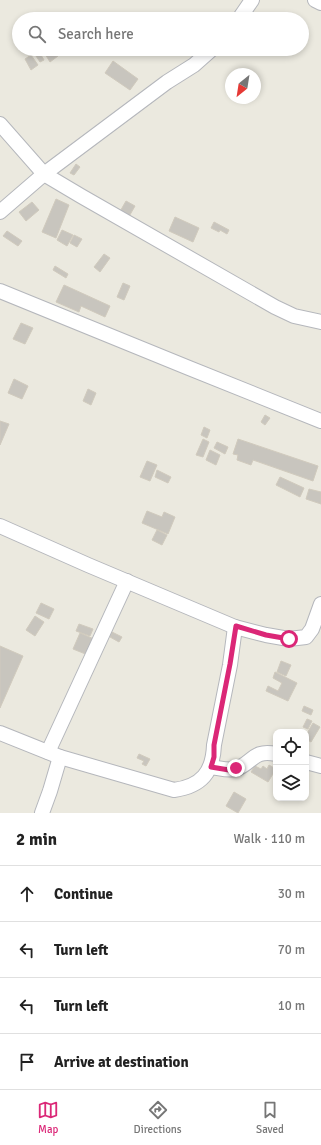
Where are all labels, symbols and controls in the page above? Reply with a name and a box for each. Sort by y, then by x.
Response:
search box [12,12,309,56]
icon: search [26,23,48,45]
text: Search here [58,25,134,43]
north arrow [225,68,261,104]
route start [280,630,298,648]
map controls [273,729,309,801]
button: locate [273,729,309,765]
route end [227,759,245,777]
button: layers [273,765,309,801]
text: 2 min [16,829,57,850]
text: Walk · 110 m [234,831,305,847]
icon: ahead [16,883,38,905]
text: Continue [54,885,113,903]
text: 30 m [278,886,305,902]
icon: left [16,939,38,961]
text: Turn left [54,941,108,959]
text: 70 m [278,942,305,958]
icon: left [16,995,38,1017]
text: Turn left [54,997,108,1015]
text: 10 m [278,998,305,1014]
icon: arrive [16,1051,38,1073]
text: Arrive at destination [54,1053,189,1071]
tab: Map [37,1099,59,1136]
tab: Directions [134,1099,182,1136]
tab: Saved [256,1099,284,1136]

